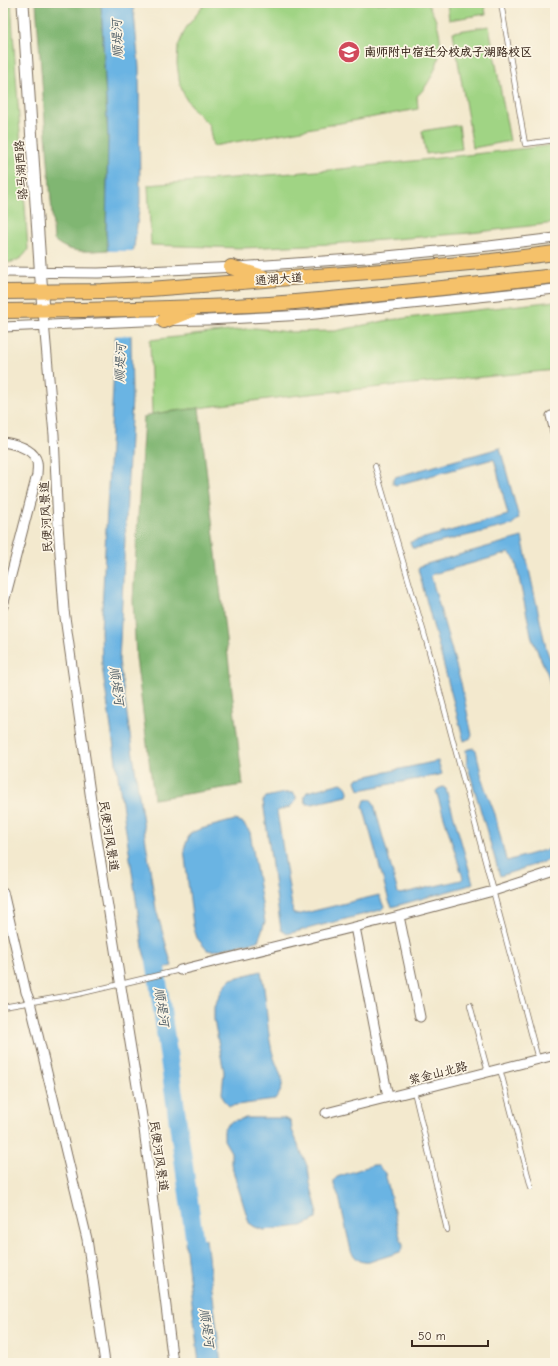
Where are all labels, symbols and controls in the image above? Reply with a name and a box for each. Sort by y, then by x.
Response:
water label: 顺堤河 [109,17,125,59]
school or university icon: 南师附中宿迁分校成子湖路校区 [336,39,362,65]
place label: 南师附中宿迁分校成子湖路校区 [364,45,532,59]
street label: 骆马湖西路 [12,140,30,200]
street label: 通湖大道 [255,270,303,288]
water label: 顺堤河 [112,341,128,383]
street label: 民便河风景道 [37,481,55,553]
water label: 顺堤河 [107,666,127,708]
street label: 民便河风景道 [96,799,122,873]
water label: 顺堤河 [152,987,172,1029]
street label: 紫金山北路 [407,1059,469,1087]
street label: 民便河风景道 [147,1119,171,1193]
water label: 顺堤河 [197,1308,217,1350]
scale bar [412,1322,488,1348]
text: 50 m [418,1329,446,1343]

